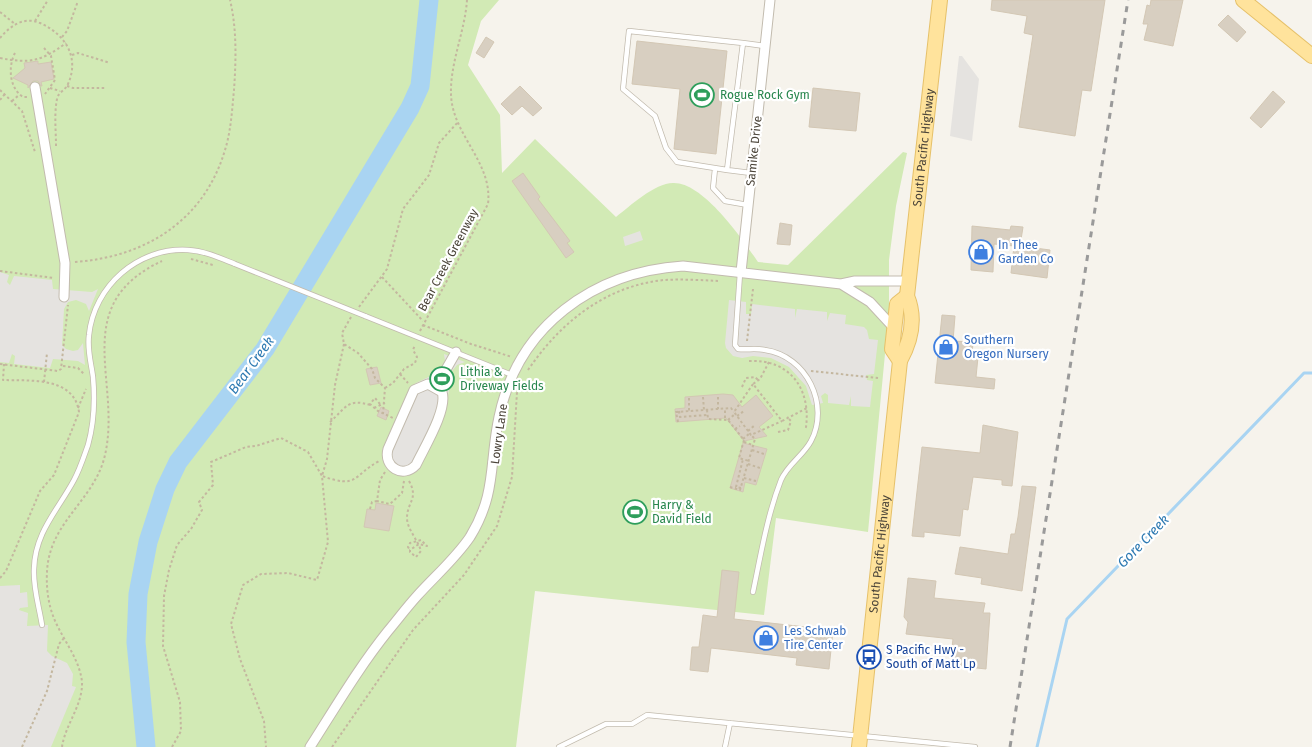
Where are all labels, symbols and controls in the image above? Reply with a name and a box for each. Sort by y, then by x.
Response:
sports icon: Rogue Rock Gym [689,82,715,108]
place label: Rogue Rock Gym [720,88,810,102]
street label: South Pacific Highway [910,88,937,207]
street label: Samike Drive [743,115,765,187]
street label: Bear Creek Greenway [415,206,481,314]
place label: In Thee Garden Co [998,238,1054,266]
shop icon: In Thee Garden Co [968,239,994,265]
water label: Bear Creek [225,333,278,397]
place label: Southern Oregon Nursery [964,333,1049,361]
shop icon: Southern Oregon Nursery [933,334,959,360]
place label: Lithia & Driveway Fields [460,365,544,393]
sports icon: Lithia & Driveway Fields [429,366,455,392]
street label: Lowry Lane [488,403,510,465]
street label: South Pacific Highway [866,494,893,614]
place label: Harry & David Field [652,498,712,526]
sports icon: Harry & David Field [622,499,648,525]
water label: Gore Creek [1114,511,1173,571]
place label: Les Schwab Tire Center [784,624,846,652]
shop icon: Les Schwab Tire Center [753,625,779,651]
place label: S Pacific Hwy - South of Matt Lp [886,643,976,671]
bus stop icon: S Pacific Hwy - South of Matt Lp [856,644,882,670]

